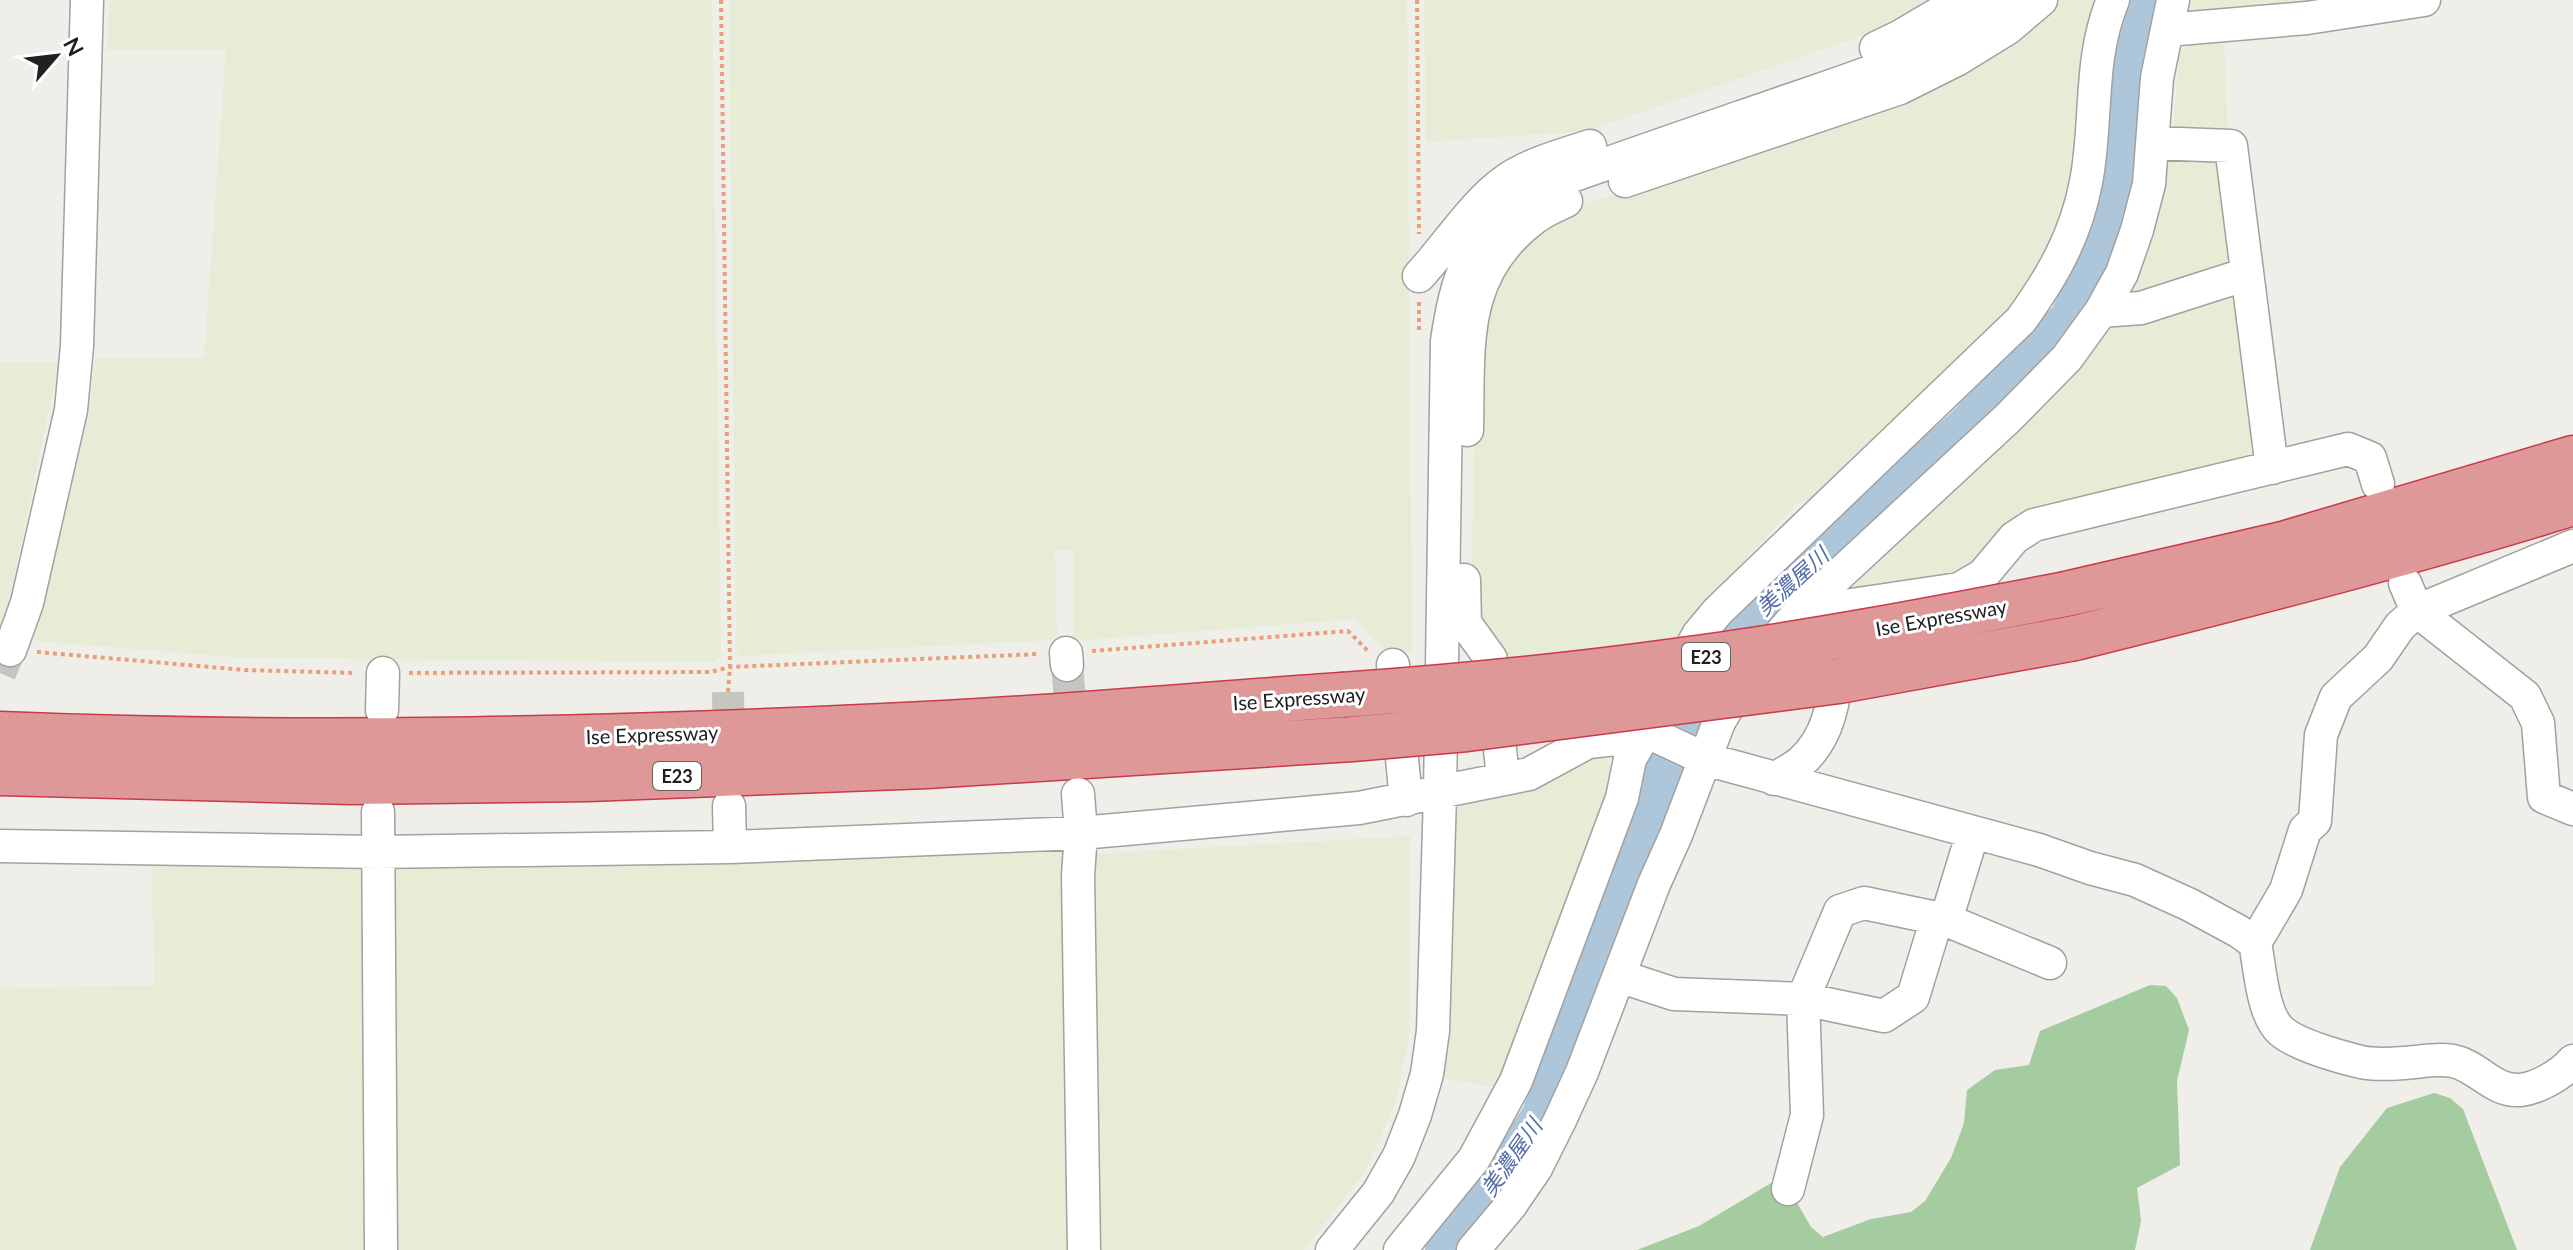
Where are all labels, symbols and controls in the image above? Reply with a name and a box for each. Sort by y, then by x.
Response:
north arrow [16,16,96,96]
text: N [58,33,90,60]
water label: 美濃屋川 [1750,540,1835,620]
street label: Ise Expressway [1874,594,2009,640]
road number: E23 [1682,643,1730,671]
street label: Ise Expressway [1232,681,1367,715]
street label: Ise Expressway [585,720,719,748]
road number: E23 [653,762,701,790]
water label: 美濃屋川 [1475,1112,1548,1201]

